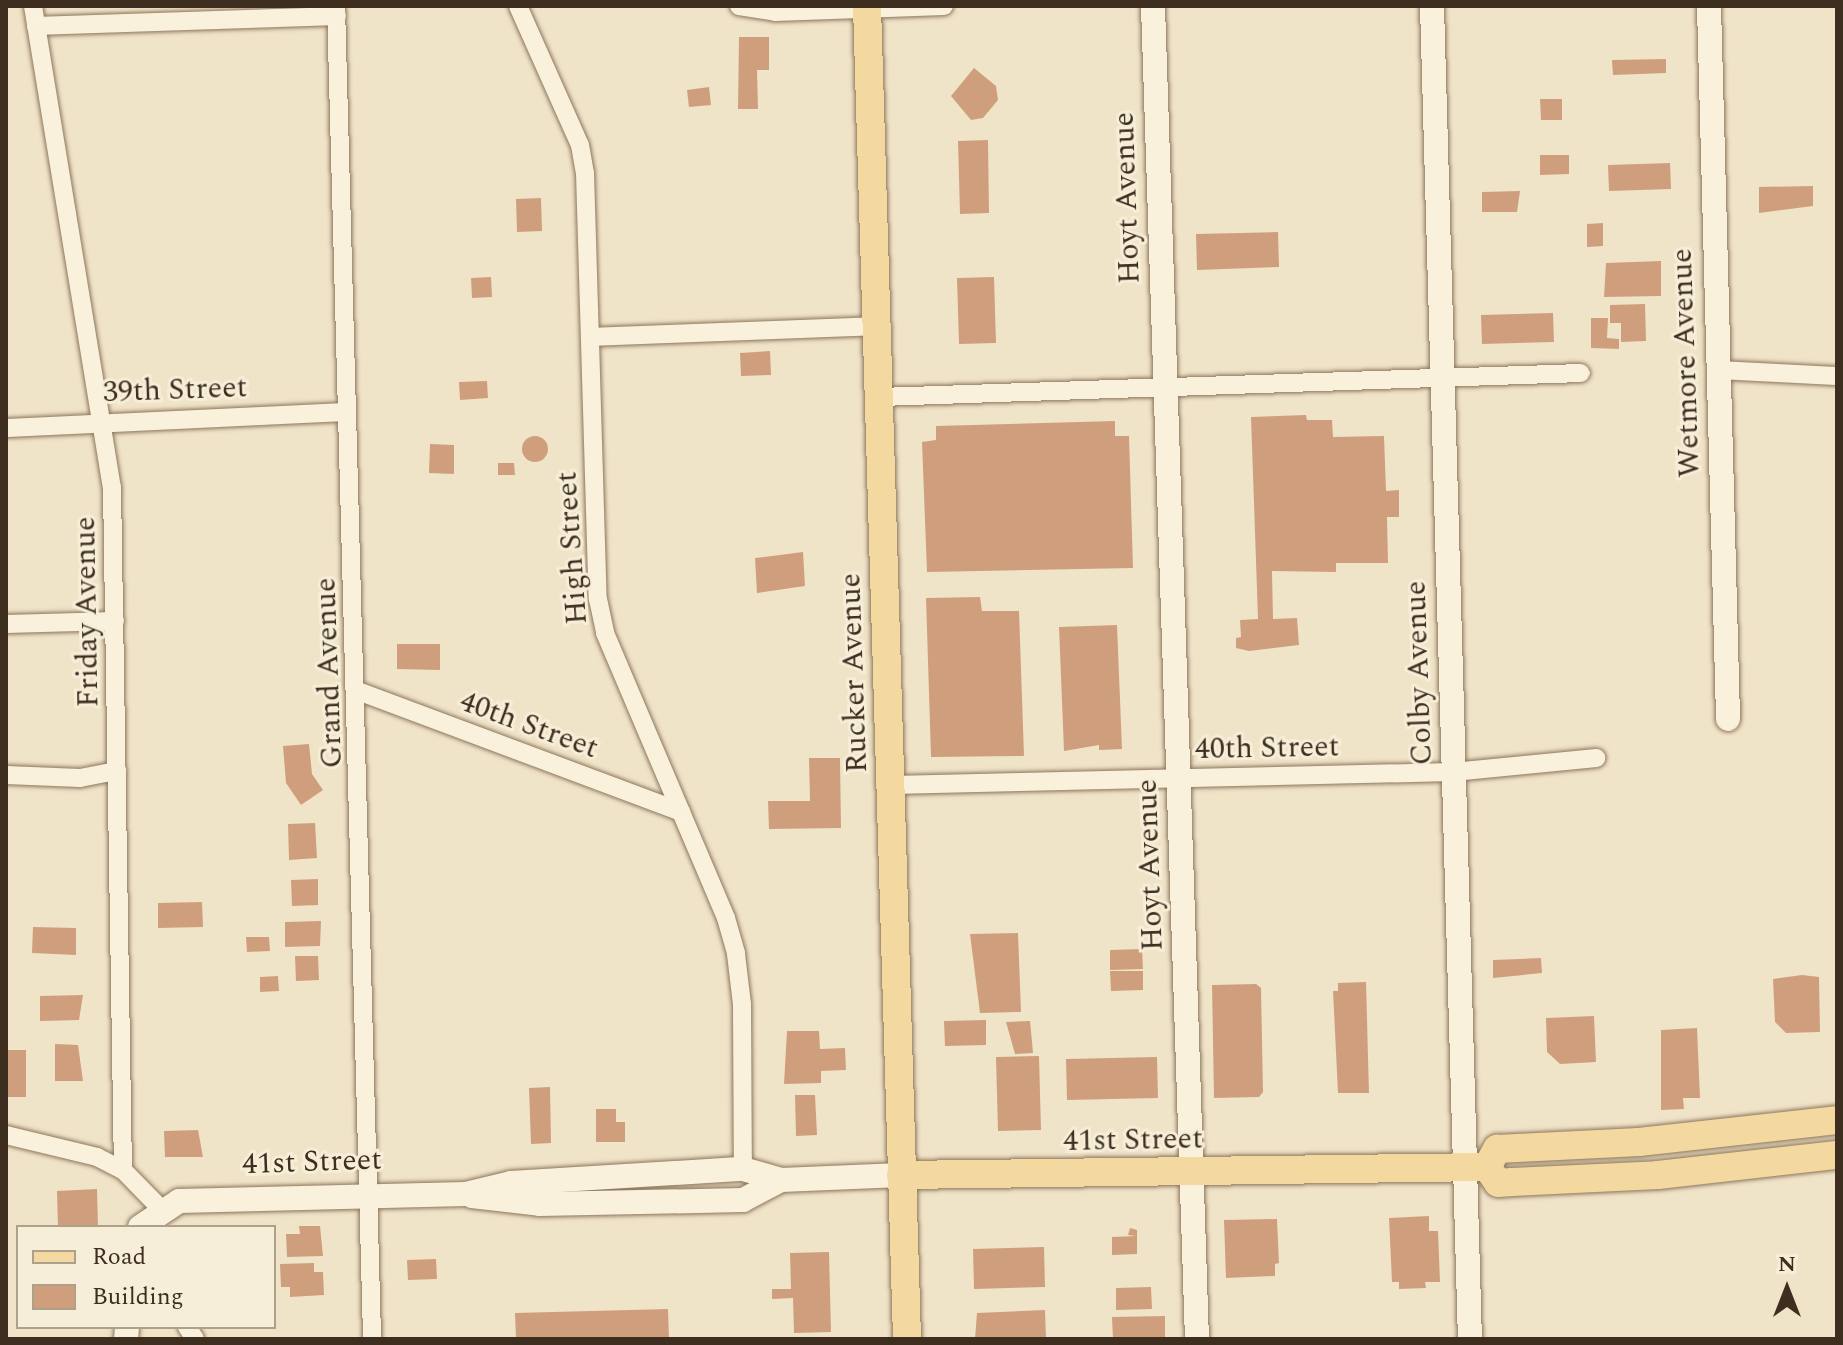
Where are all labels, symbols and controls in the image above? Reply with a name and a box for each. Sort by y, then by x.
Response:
street label: Hoyt Avenue [1106,111,1148,285]
street label: Wetmore Avenue [1664,248,1708,478]
street label: 39th Street [102,369,248,411]
street label: High Street [549,470,595,626]
street label: Friday Avenue [67,516,107,708]
street label: Rucker Avenue [833,572,875,774]
street label: Grand Avenue [308,577,350,769]
street label: Colby Avenue [1398,580,1440,766]
street label: 40th Street [455,683,603,767]
street label: 40th Street [1195,729,1339,767]
street label: Hoyt Avenue [1129,778,1171,952]
street label: 41st Street [1063,1121,1203,1159]
street label: 41st Street [242,1142,382,1182]
legend [16,1225,276,1329]
text: Road [92,1239,146,1275]
text: N [1778,1248,1796,1281]
north arrow [1747,1249,1827,1329]
text: Building [92,1279,184,1315]

